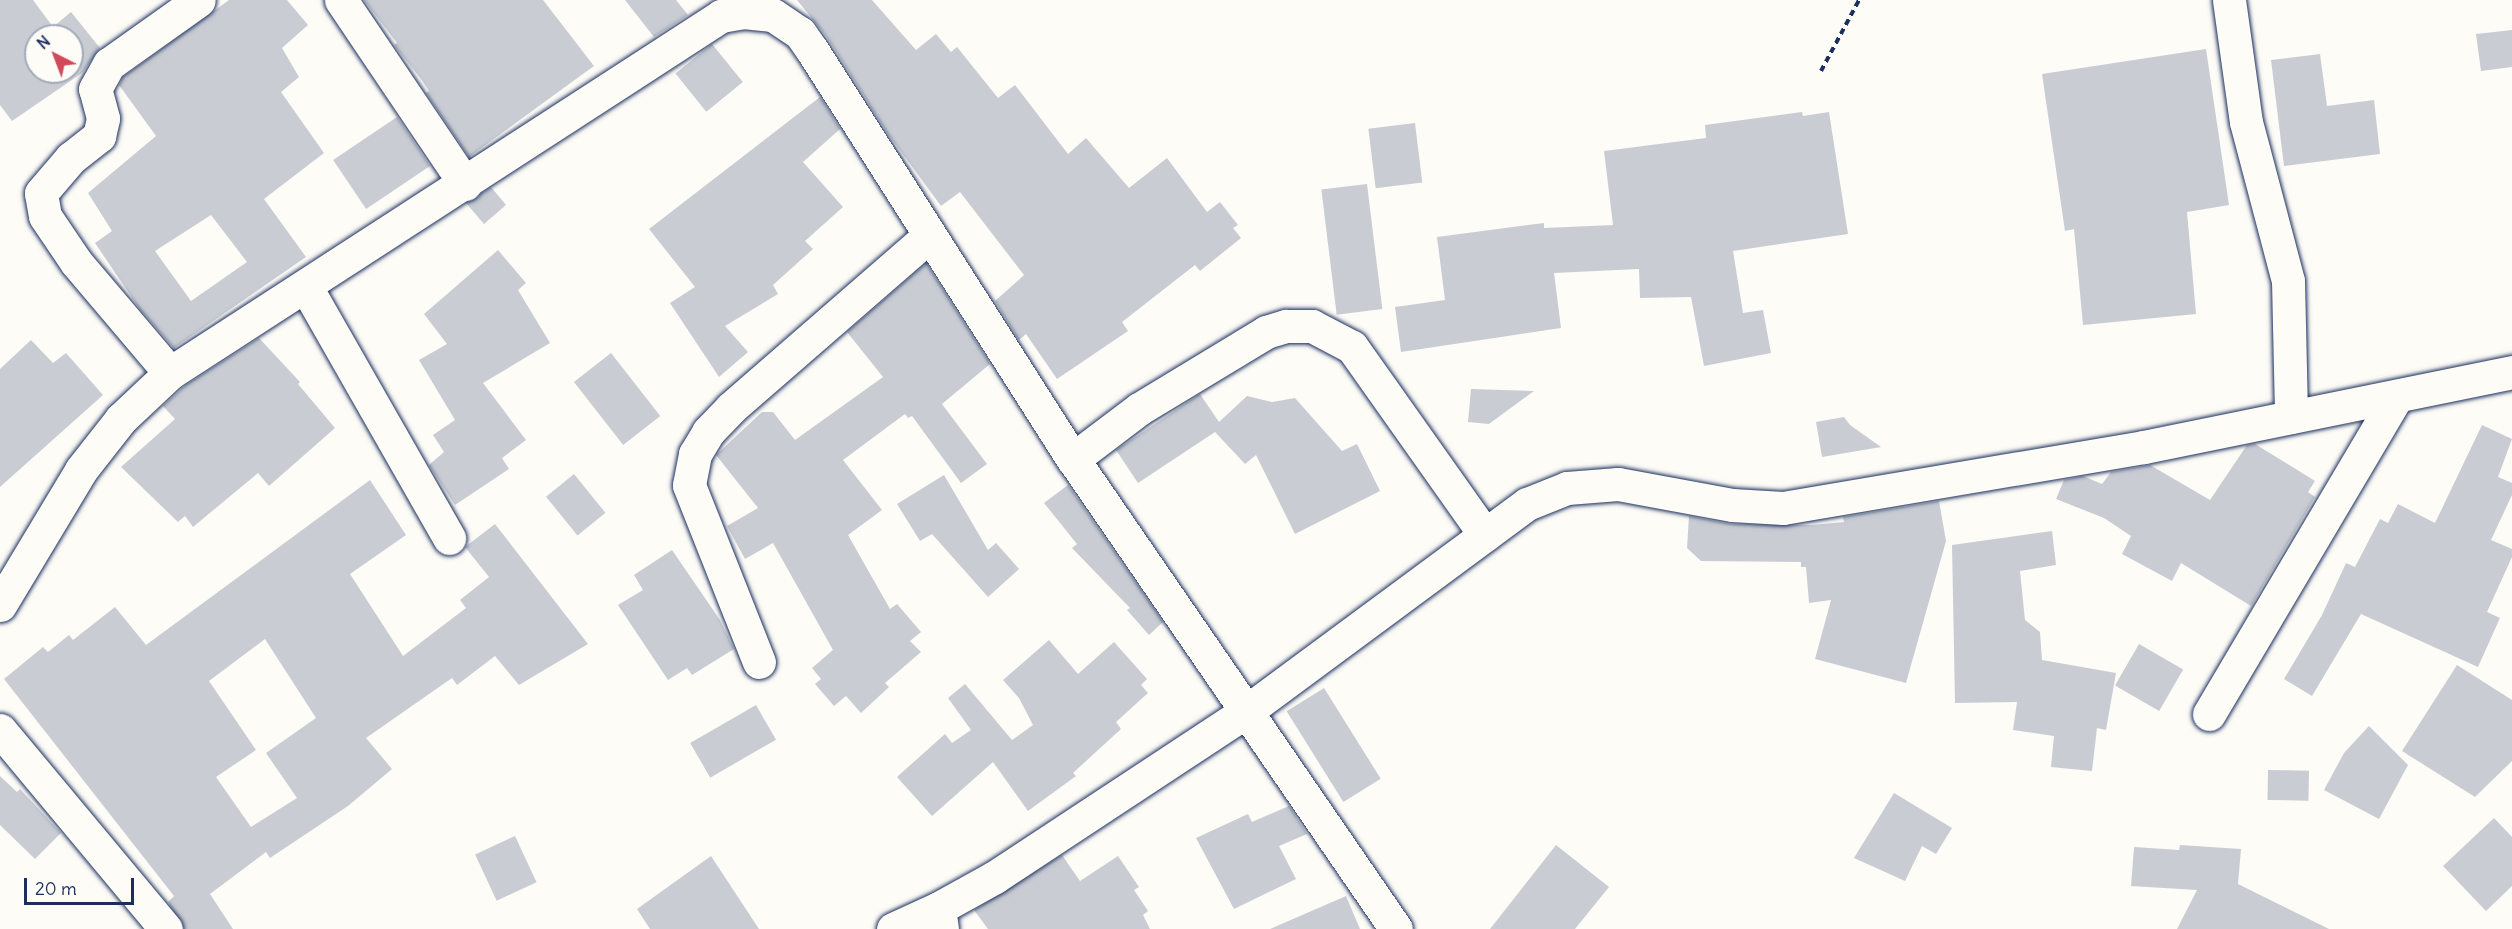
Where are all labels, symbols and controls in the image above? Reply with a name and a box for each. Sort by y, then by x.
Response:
north arrow [24,24,84,84]
text: N [32,31,54,53]
scale bar [27,866,136,904]
text: 20 m [35,877,77,900]

